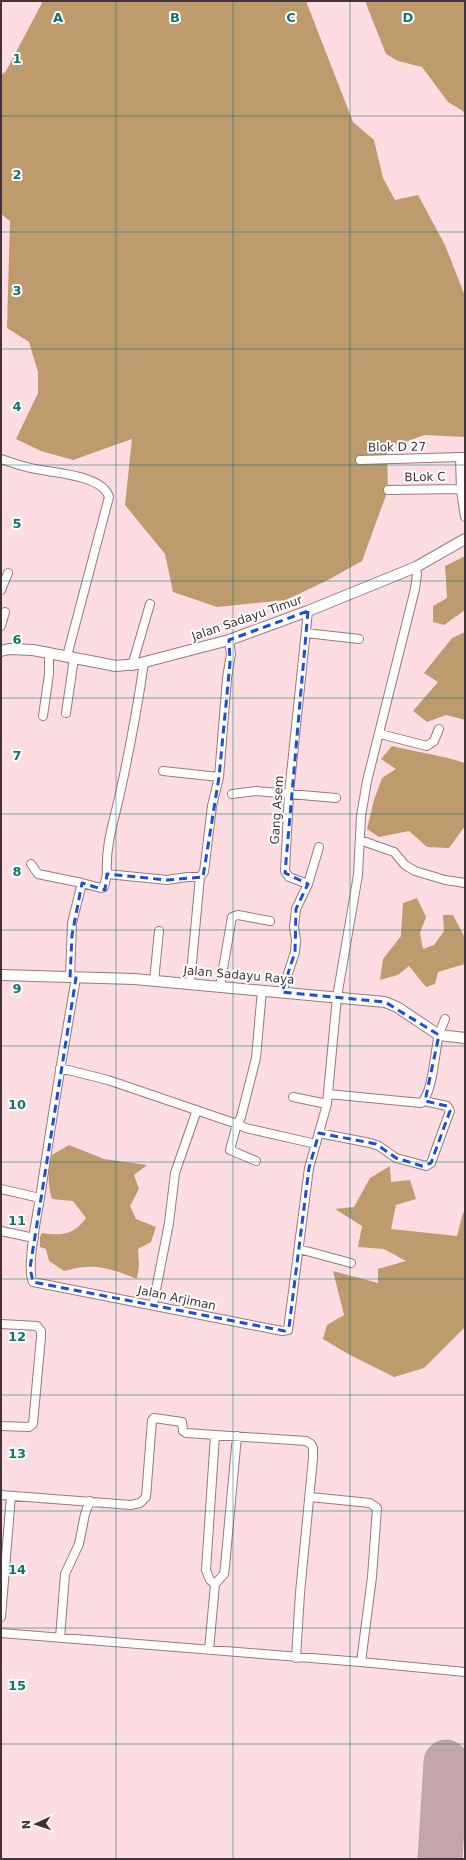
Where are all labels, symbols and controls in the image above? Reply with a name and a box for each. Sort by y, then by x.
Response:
text: A [53,10,63,25]
text: B [170,10,180,25]
text: C [286,10,296,25]
text: D [403,10,414,25]
text: 1 [12,51,22,66]
text: 2 [12,167,22,182]
text: 3 [12,283,22,298]
text: 4 [12,399,22,414]
street label: Blok D 27 [368,439,426,455]
street label: BLok C [404,470,446,484]
text: 5 [12,516,22,531]
street label: Jalan Sadayu Timur [189,592,304,644]
text: 6 [12,632,22,647]
text: 7 [12,748,22,763]
street label: Gang Asem [268,775,286,845]
text: 8 [12,864,22,879]
street label: Jalan Sadayu Raya [182,963,295,987]
text: 9 [12,981,22,996]
text: 10 [8,1097,26,1112]
text: 11 [8,1213,26,1228]
street label: Jalan Arjiman [136,1283,217,1313]
text: 12 [8,1329,26,1344]
text: 13 [8,1446,26,1461]
text: 14 [8,1562,26,1577]
text: 15 [8,1678,26,1693]
north arrow [16,1804,56,1844]
text: N [20,1820,33,1829]

